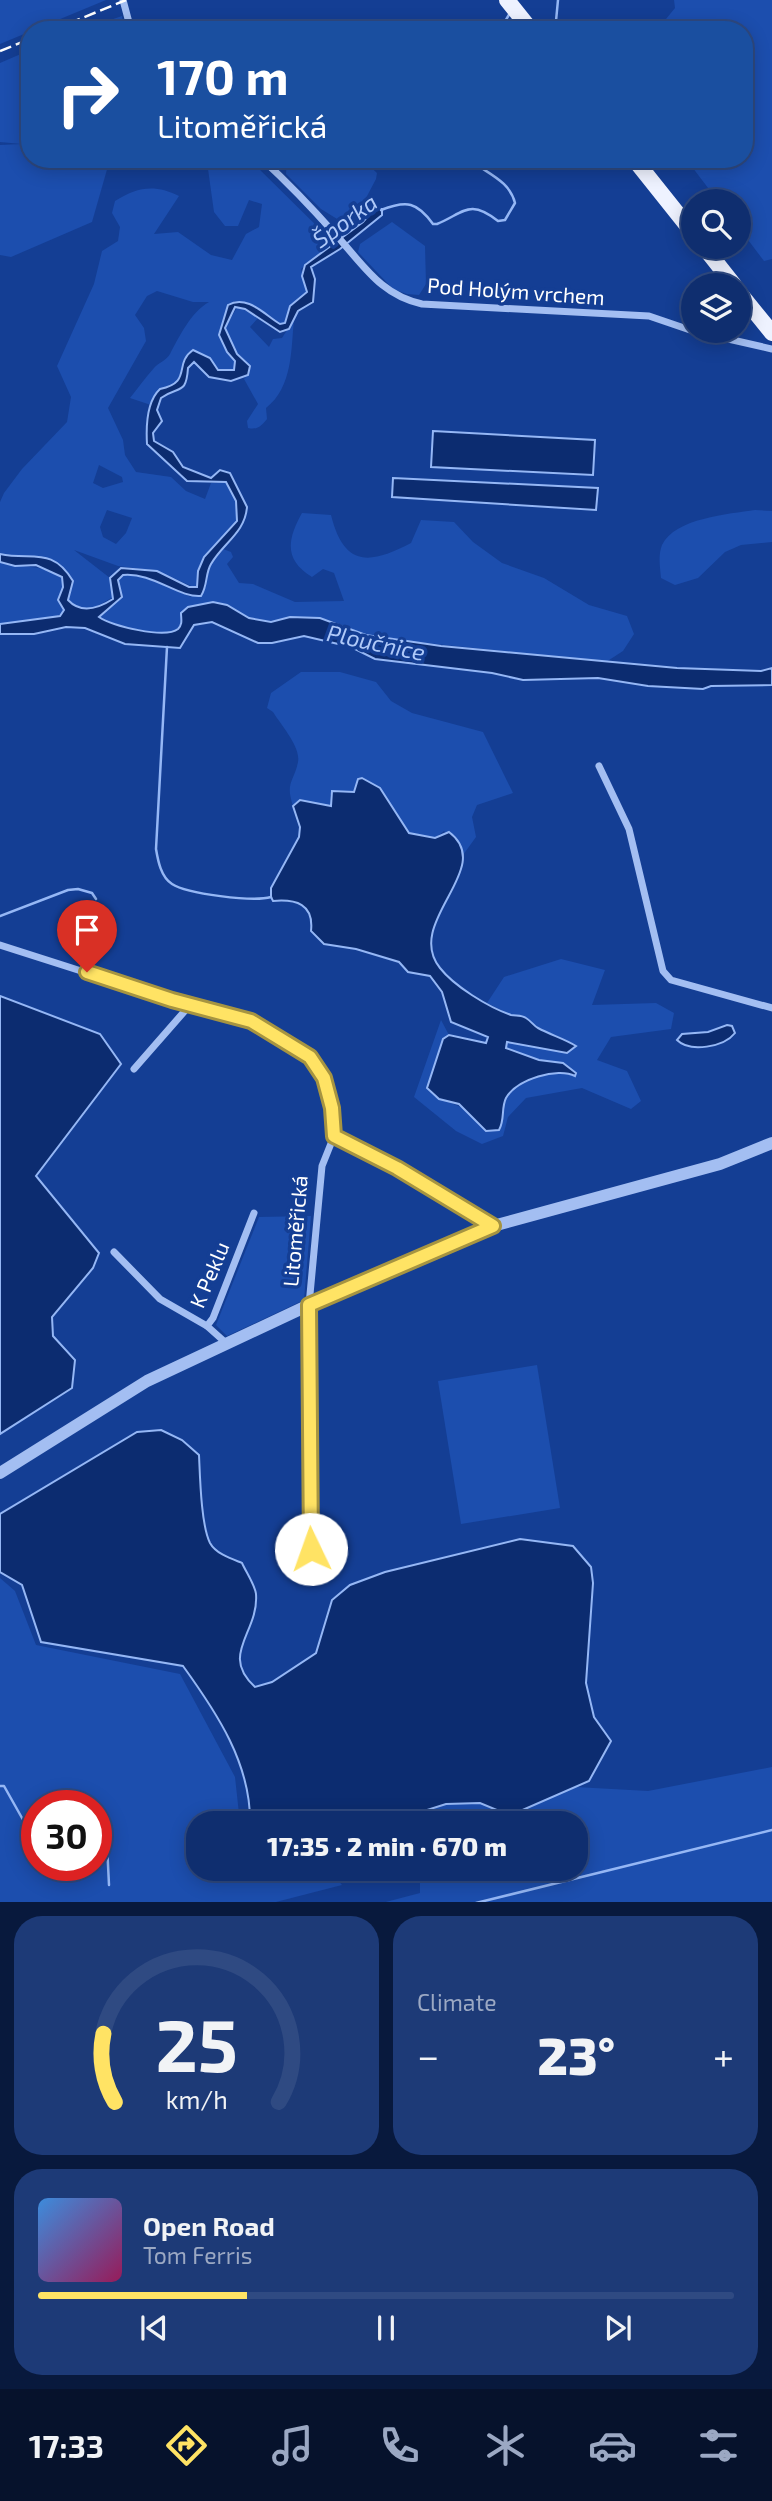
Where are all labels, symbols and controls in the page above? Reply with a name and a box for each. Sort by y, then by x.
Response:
text: 170 m [157,46,289,105]
icon: right [42,49,133,140]
text: Litoměřická [157,106,327,144]
water label: Šporka [307,187,382,253]
map controls [681,189,751,343]
button: search [681,189,751,259]
street label: Pod Holým vrchem [427,272,606,309]
button: layers [681,273,751,343]
water label: Ploučnice [325,618,428,666]
pin [57,900,117,972]
icon: arrive [68,911,106,949]
street label: Litoměřická [277,1174,312,1288]
street label: K Peklu [184,1238,234,1311]
position arrow [274,1512,348,1586]
speed limit sign: 30 [21,1790,112,1881]
text: 17:35 · 2 min · 670 m [267,1830,507,1861]
text: Climate [417,1988,497,2016]
text: 25 [155,1999,238,2087]
text: 23° [537,2023,615,2085]
text: − [417,2032,439,2078]
text: + [713,2032,734,2078]
text: km/h [165,2083,228,2113]
text: Open Road [143,2210,275,2241]
text: Tom Ferris [143,2241,252,2269]
icon: previous [135,2309,173,2347]
icon: pause [367,2309,405,2347]
icon: next [599,2309,637,2347]
icon: directions [162,2421,211,2470]
icon: music [268,2421,317,2470]
icon: phone [375,2421,424,2470]
icon: climate [481,2421,530,2470]
icon: car [588,2421,637,2470]
icon: filters [694,2421,743,2470]
text: 17:33 [29,2426,104,2464]

